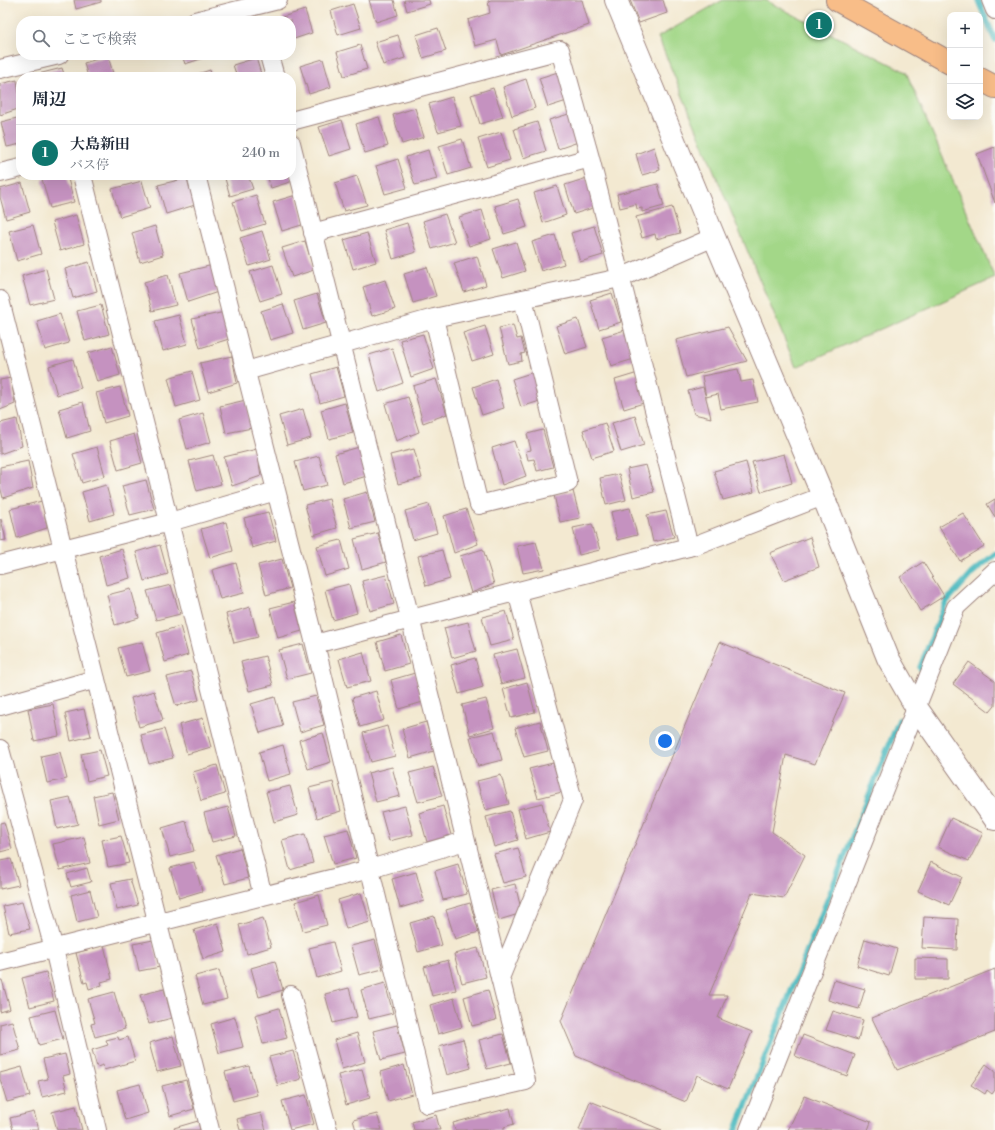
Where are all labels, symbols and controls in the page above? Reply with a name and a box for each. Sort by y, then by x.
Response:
pin: 1 [806,10,832,40]
map controls [947,12,983,120]
button: + [947,12,983,48]
search box [16,16,296,60]
icon: search [30,27,52,49]
text: ここで検索 [62,30,137,49]
button: − [947,48,983,84]
button: layers [947,84,983,120]
text: 周辺 [32,89,66,111]
text: 大島新田 [70,135,130,154]
text: 1 [42,145,48,161]
text: 240 m [242,145,280,161]
text: バス停 [70,157,109,173]
your location [655,731,675,751]

